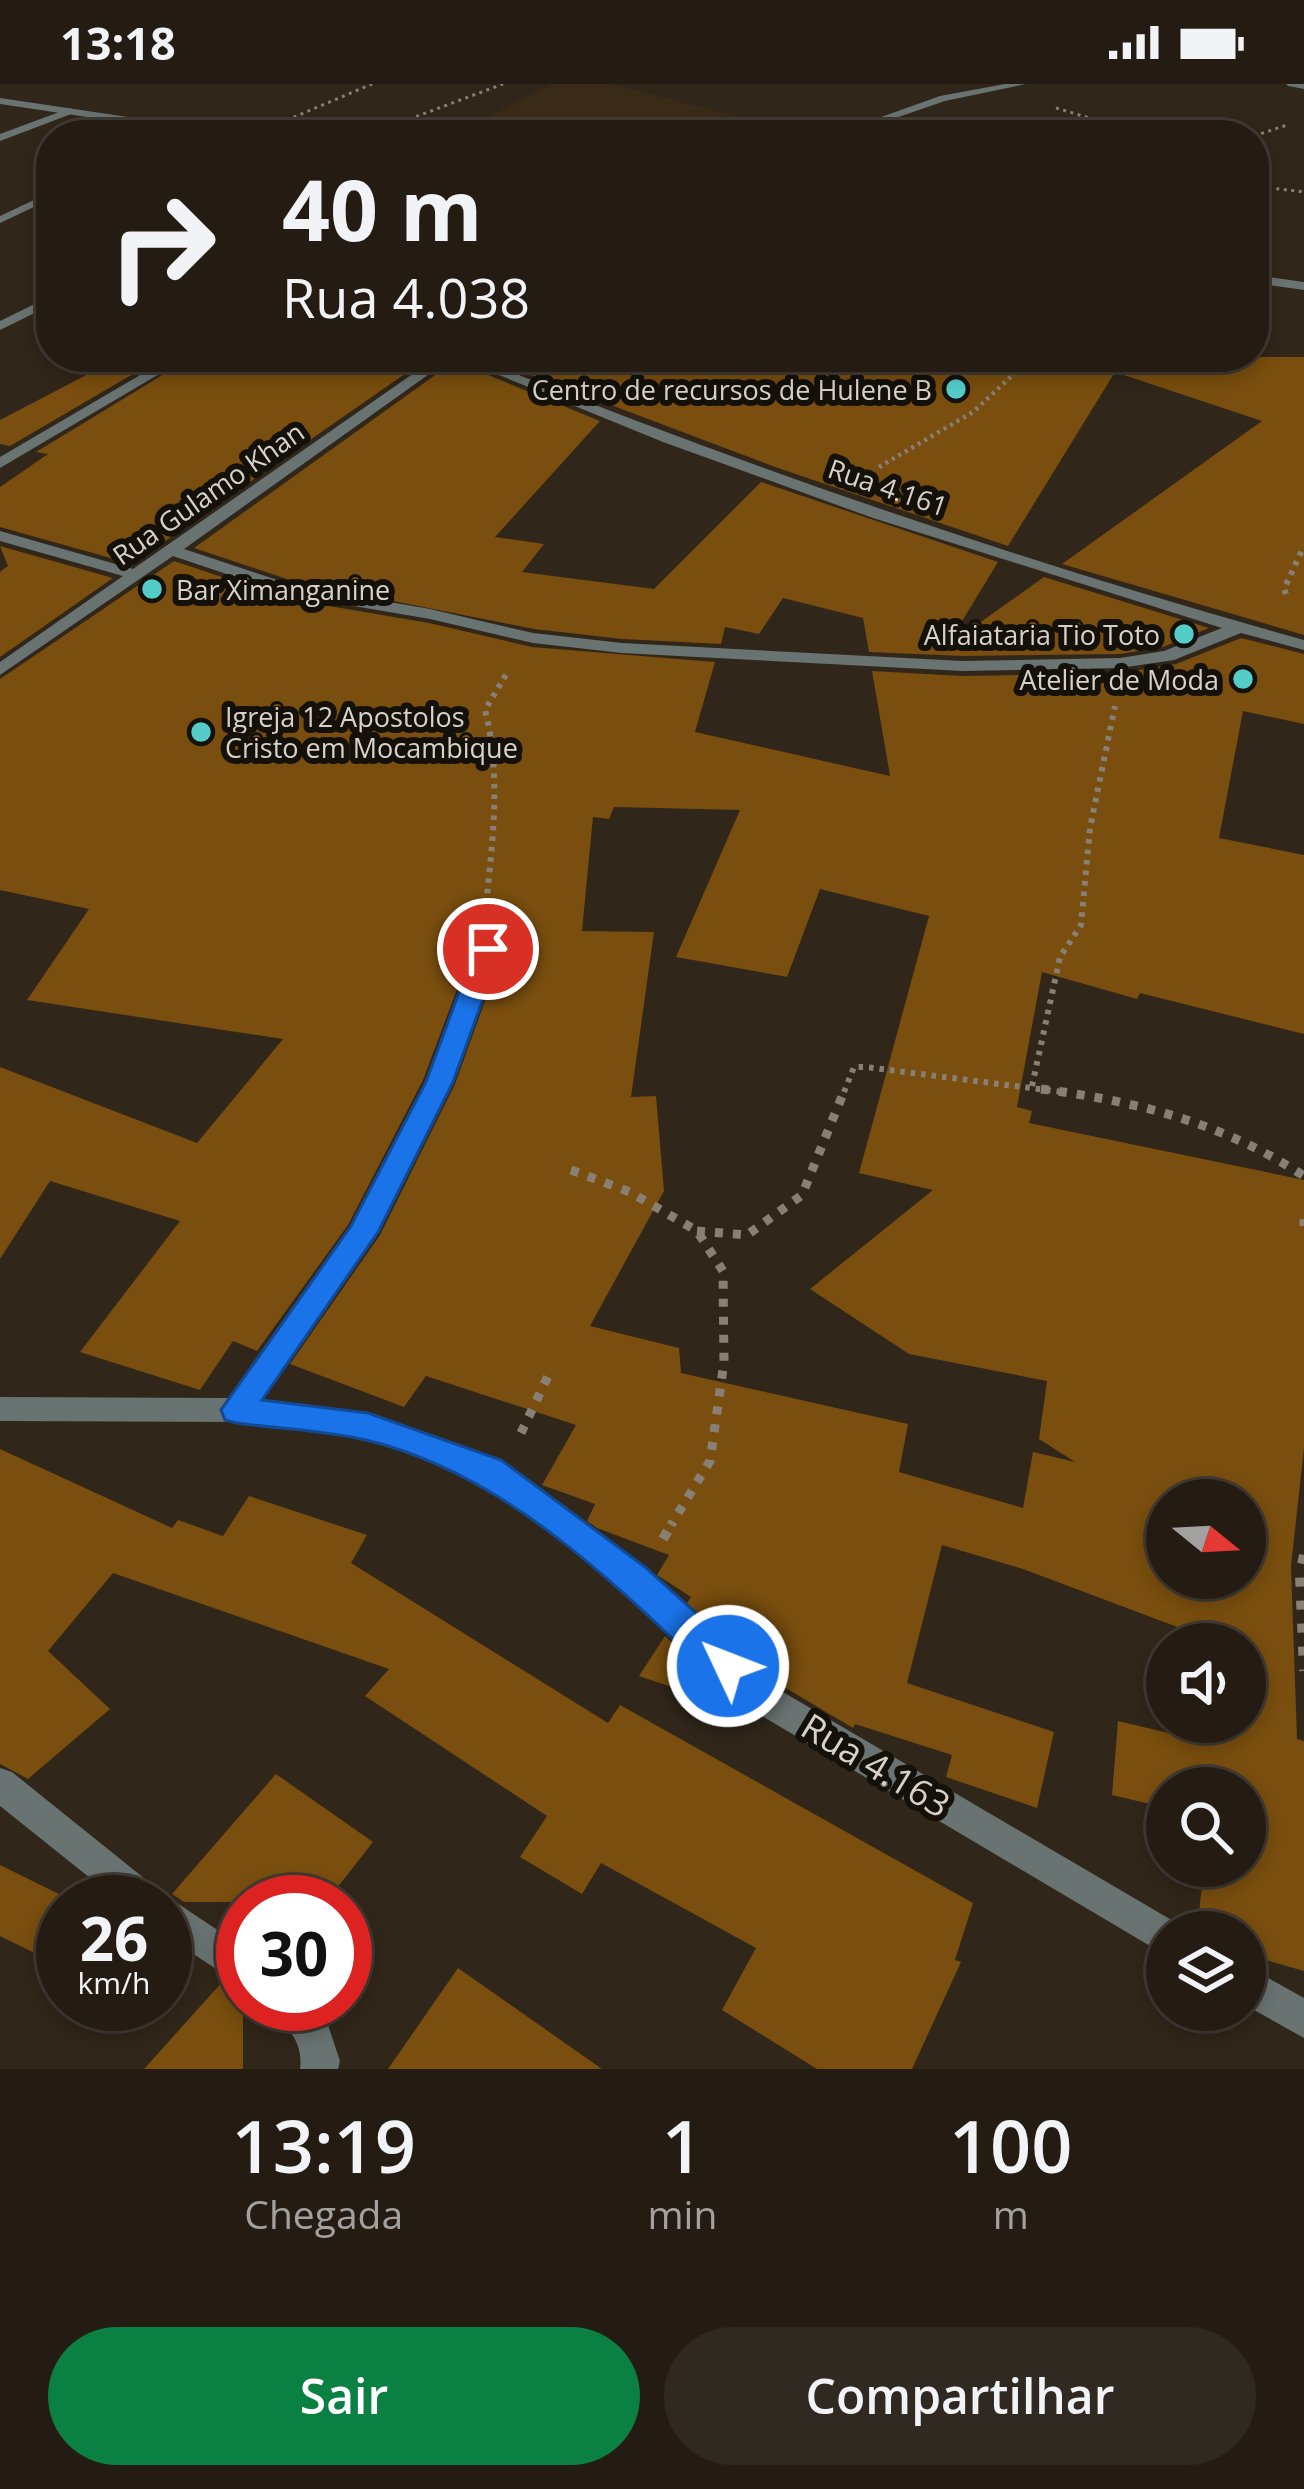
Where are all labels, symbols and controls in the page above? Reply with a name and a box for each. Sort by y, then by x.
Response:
text: 13:18 [60,12,176,73]
text: 40 m [282,151,482,266]
icon: right [84,168,240,324]
text: Rua 4.038 [282,260,530,334]
place label: Centro de recursos de Hulene B [532,371,932,408]
marker: Centro de recursos de Hulene B [943,376,969,402]
street label: Rua Gulamo Khan [105,413,311,573]
street label: Rua 4.161 [823,449,953,525]
place label: Bar Ximanganine [176,571,390,608]
marker: Bar Ximanganine [139,576,165,602]
place label: Alfaiataria Tio Toto [924,616,1160,653]
marker: Alfaiataria Tio Toto [1171,621,1197,647]
place label: Atelier de Moda [1020,661,1219,698]
marker: Atelier de Moda [1230,666,1256,692]
place label: Igreja 12 Apostolos Cristo em Mocambique [225,698,518,766]
marker: Igreja 12 Apostolos Cristo em Mocambique [188,719,214,745]
pin [437,898,539,1000]
icon: arrive [455,916,521,982]
north arrow [1146,1479,1266,1599]
map controls [1146,1479,1266,2031]
position arrow [665,1603,791,1729]
button: sound [1146,1623,1266,1743]
street label: Rua 4.163 [792,1701,960,1829]
button: search [1146,1767,1266,1887]
speed limit sign: 30 [216,1875,372,2031]
text: 26 [80,1897,148,1979]
button: layers [1146,1911,1266,2031]
text: km/h [78,1962,150,2003]
text: 13:19 [232,2096,416,2194]
text: 1 [662,2096,703,2194]
text: 100 [949,2096,1072,2194]
text: Chegada [244,2187,403,2240]
text: min [648,2187,717,2240]
text: m [993,2187,1029,2240]
button: Sair [48,2327,640,2465]
button: Compartilhar [664,2327,1256,2465]

